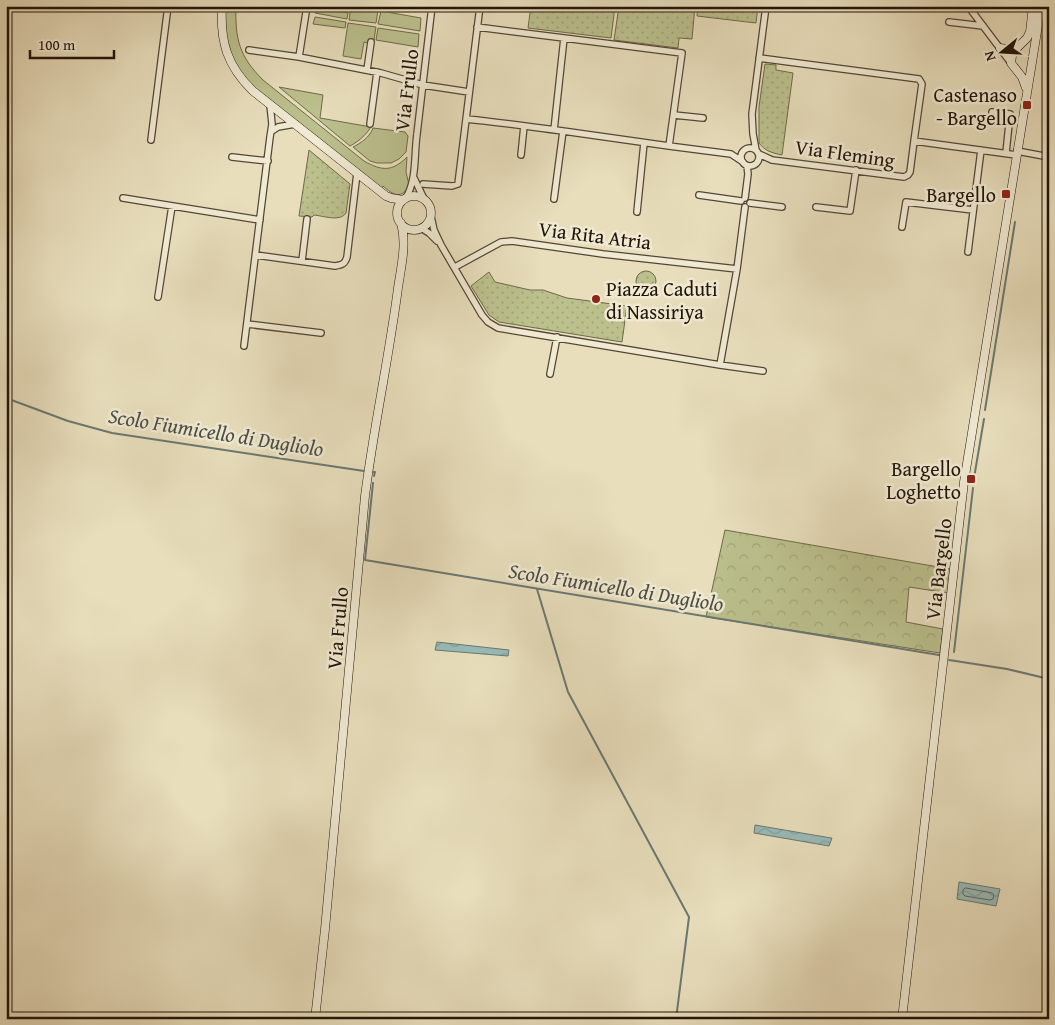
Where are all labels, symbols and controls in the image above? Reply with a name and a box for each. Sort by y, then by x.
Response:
scale bar [30,28,114,60]
north arrow [978,28,1028,78]
text: 100 m [38,34,76,55]
street label: Via Frullo [387,47,425,133]
text: N [978,48,1001,64]
place label: Castenaso - Bargello [933,80,1017,132]
marker: Castenaso - Bargello [1021,99,1033,111]
street label: Via Fleming [793,132,897,174]
place label: Bargello [926,180,996,209]
marker: Bargello [1000,188,1012,200]
street label: Via Rita Atria [537,214,653,256]
place label: Piazza Caduti di Nassiriya [606,274,718,326]
marker: Piazza Caduti di Nassiriya [590,293,602,305]
water label: Scolo Fiumicello di Dugliolo [106,400,326,464]
place label: Bargello Loghetto [886,454,961,506]
marker: Bargello Loghetto [965,473,977,485]
street label: Via Bargello [917,516,959,622]
water label: Scolo Fiumicello di Dugliolo [506,555,726,619]
street label: Via Frullo [319,585,355,671]

